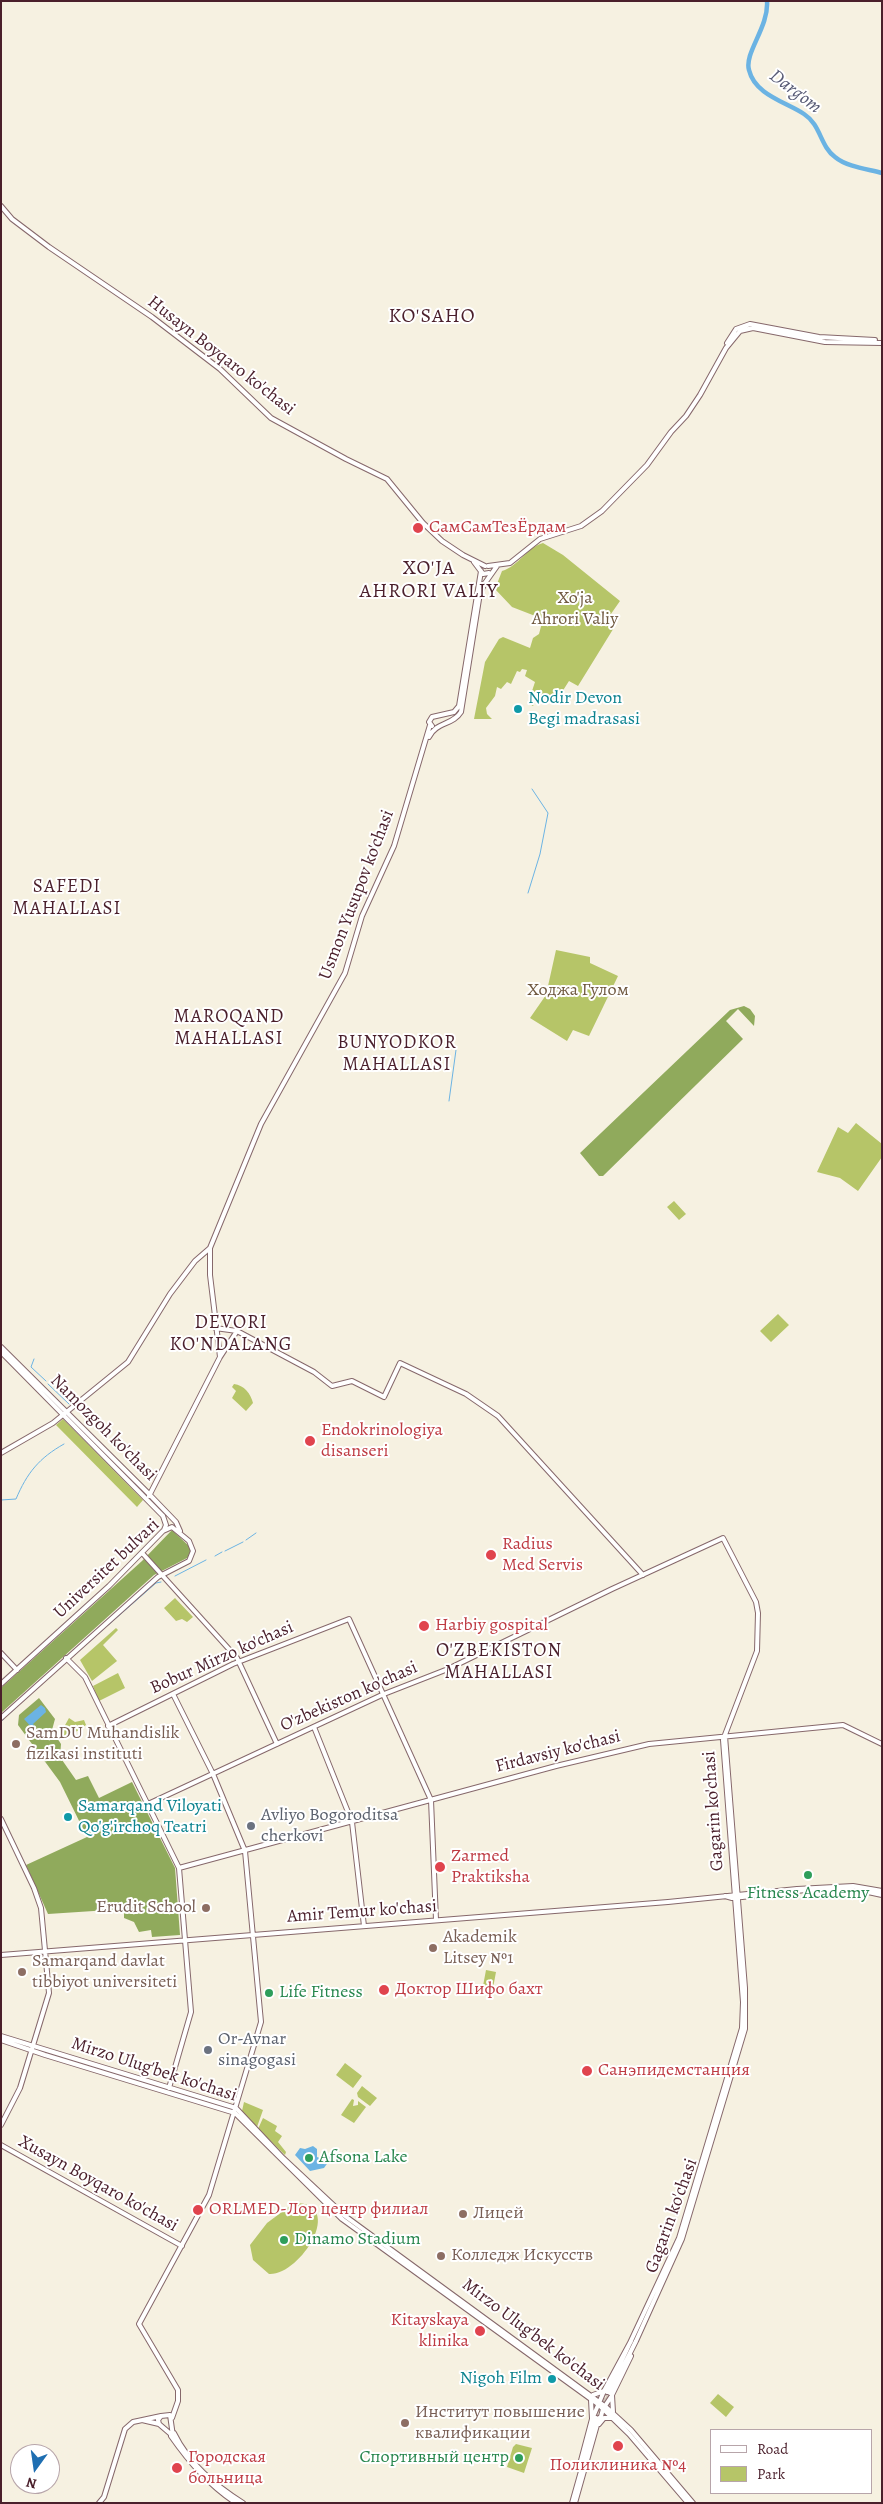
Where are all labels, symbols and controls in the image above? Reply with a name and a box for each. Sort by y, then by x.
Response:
water label: Darg'om [764,65,826,119]
street label: Husayn Boyqaro ko'chasi [143,292,299,420]
district label: KO'SAHO [388,305,476,329]
place label: СамСамТезЁрдам [429,517,566,539]
marker: СамСамТезЁрдам [411,521,425,535]
district label: XO'JA AHRORI VALIY [358,557,500,604]
park label: Xo'ja Ahrori Valiy [532,588,618,630]
place label: Nodir Devon Begi madrasasi [528,688,640,731]
marker: Nodir Devon Begi madrasasi [512,703,524,715]
street label: Usmon Yusupov ko'chasi [315,807,399,983]
district label: SAFEDI MAHALLASI [11,876,123,920]
park label: Ходжа Гулом [527,980,629,1002]
district label: MAROQAND MAHALLASI [173,1006,285,1050]
district label: BUNYODKOR MAHALLASI [336,1032,458,1076]
district label: DEVORI KO'NDALANG [168,1312,294,1356]
street label: Namozgoh ko'chasi [45,1370,161,1486]
place label: Endokrinologiya disanseri [321,1420,443,1462]
marker: Endokrinologiya disanseri [303,1434,317,1448]
street label: Universitet bulvari [50,1514,164,1624]
place label: Radius Med Servis [502,1534,583,1576]
marker: Radius Med Servis [484,1548,498,1562]
place label: Harbiy gospital [435,1615,548,1637]
street label: Bobur Mirzo ko'chasi [147,1617,297,1699]
marker: Harbiy gospital [417,1619,431,1633]
district label: O'ZBEKISTON MAHALLASI [435,1640,563,1684]
street label: O'zbekiston ko'chasi [277,1657,421,1737]
place label: SamDU Muhandislik fizikasi instituti [26,1723,180,1766]
street label: Firdavsiy ko'chasi [493,1726,623,1778]
marker: SamDU Muhandislik fizikasi instituti [10,1738,22,1750]
street label: Gagarin ko'chasi [699,1750,729,1872]
place label: Samarqand Viloyati Qo'g'irchoq Teatri [78,1796,222,1838]
place label: Avliyo Bogoroditsa cherkovi [261,1805,398,1848]
marker: Samarqand Viloyati Qo'g'irchoq Teatri [62,1811,74,1823]
marker: Avliyo Bogoroditsa cherkovi [245,1820,257,1832]
place label: Zarmed Praktiksha [451,1846,530,1888]
marker: Zarmed Praktiksha [433,1860,447,1874]
marker: Fitness Academy [802,1869,814,1881]
place label: Fitness Academy [747,1883,869,1905]
street label: Amir Temur ko'chasi [286,1896,438,1928]
place label: Erudit School [96,1897,196,1919]
marker: Erudit School [200,1902,212,1914]
place label: Akademik Litsey №1 [443,1927,517,1970]
marker: Akademik Litsey №1 [427,1942,439,1954]
place label: Samarqand davlat tibbiyot universiteti [32,1951,177,1994]
marker: Samarqand davlat tibbiyot universiteti [16,1966,28,1978]
place label: Доктор Шифо бахт [395,1979,543,2001]
place label: Life Fitness [279,1982,363,2004]
marker: Доктор Шифо бахт [377,1983,391,1997]
marker: Life Fitness [263,1987,275,1999]
place label: Or-Avnar sinagogasi [218,2029,296,2072]
street label: Mirzo Ulug'bek ko'chasi [68,2033,240,2107]
marker: Or-Avnar sinagogasi [202,2044,214,2056]
place label: Санэпидемстанция [598,2060,750,2082]
marker: Санэпидемстанция [580,2064,594,2078]
street label: Xusayn Boyqaro ko'chasi [14,2131,182,2237]
place label: Afsona Lake [319,2147,408,2169]
marker: Afsona Lake [303,2152,315,2164]
street label: Gagarin ko'chasi [641,2156,703,2276]
place label: ORLMED-Лор центр филиал [209,2199,428,2221]
marker: ORLMED-Лор центр филиал [191,2203,205,2217]
place label: Лицей [473,2203,524,2225]
marker: Лицей [457,2208,469,2220]
place label: Dinamo Stadium [294,2229,421,2251]
marker: Dinamo Stadium [278,2234,290,2246]
place label: Колледж Искусств [451,2245,593,2267]
marker: Колледж Искусств [435,2250,447,2262]
street label: Mirzo Ulug'bek ko'chasi [457,2274,609,2396]
place label: Kitayskaya klinika [391,2310,469,2352]
marker: Kitayskaya klinika [473,2324,487,2338]
place label: Nigoh Film [460,2368,542,2390]
marker: Nigoh Film [546,2373,558,2385]
place label: Институт повышение квалификации [415,2402,585,2444]
marker: Институт повышение квалификации [399,2417,411,2429]
legend [710,2429,873,2494]
marker: Поликлиника №4 [611,2439,625,2453]
text: Road [757,2439,788,2459]
north arrow [10,2444,60,2494]
place label: Городская больница [188,2447,266,2490]
place label: Спортивный центр [359,2447,509,2469]
marker: Спортивный центр [513,2452,525,2464]
place label: Поликлиника №4 [549,2455,687,2477]
marker: Городская больница [170,2461,184,2475]
text: Park [757,2464,785,2484]
text: N [24,2473,39,2494]

